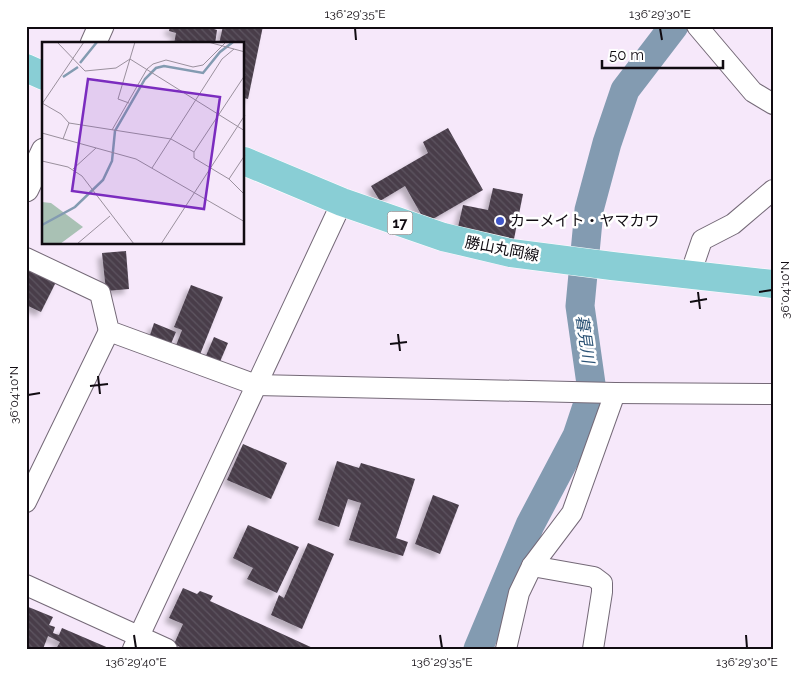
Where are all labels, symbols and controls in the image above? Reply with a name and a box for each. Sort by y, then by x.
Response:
text: 136°29'35"E [324,7,386,21]
text: 136°29'30"E [629,7,691,21]
scale bar [602,38,723,70]
inset map [42,42,245,245]
text: 50 m [609,46,644,64]
road number: 17 [388,212,412,234]
place label: カーメイト・ヤマカワ [510,212,659,230]
marker: カーメイト・ヤマカワ [494,215,506,227]
street label: 勝山丸岡線 [463,233,541,265]
text: 36°04'10"N [778,261,792,319]
water label: 暮見川 [572,314,598,366]
text: 36°04'10"N [7,366,21,424]
text: 136°29'40"E [105,655,167,669]
text: 136°29'35"E [411,655,473,669]
text: 136°29'30"E [716,655,778,669]

